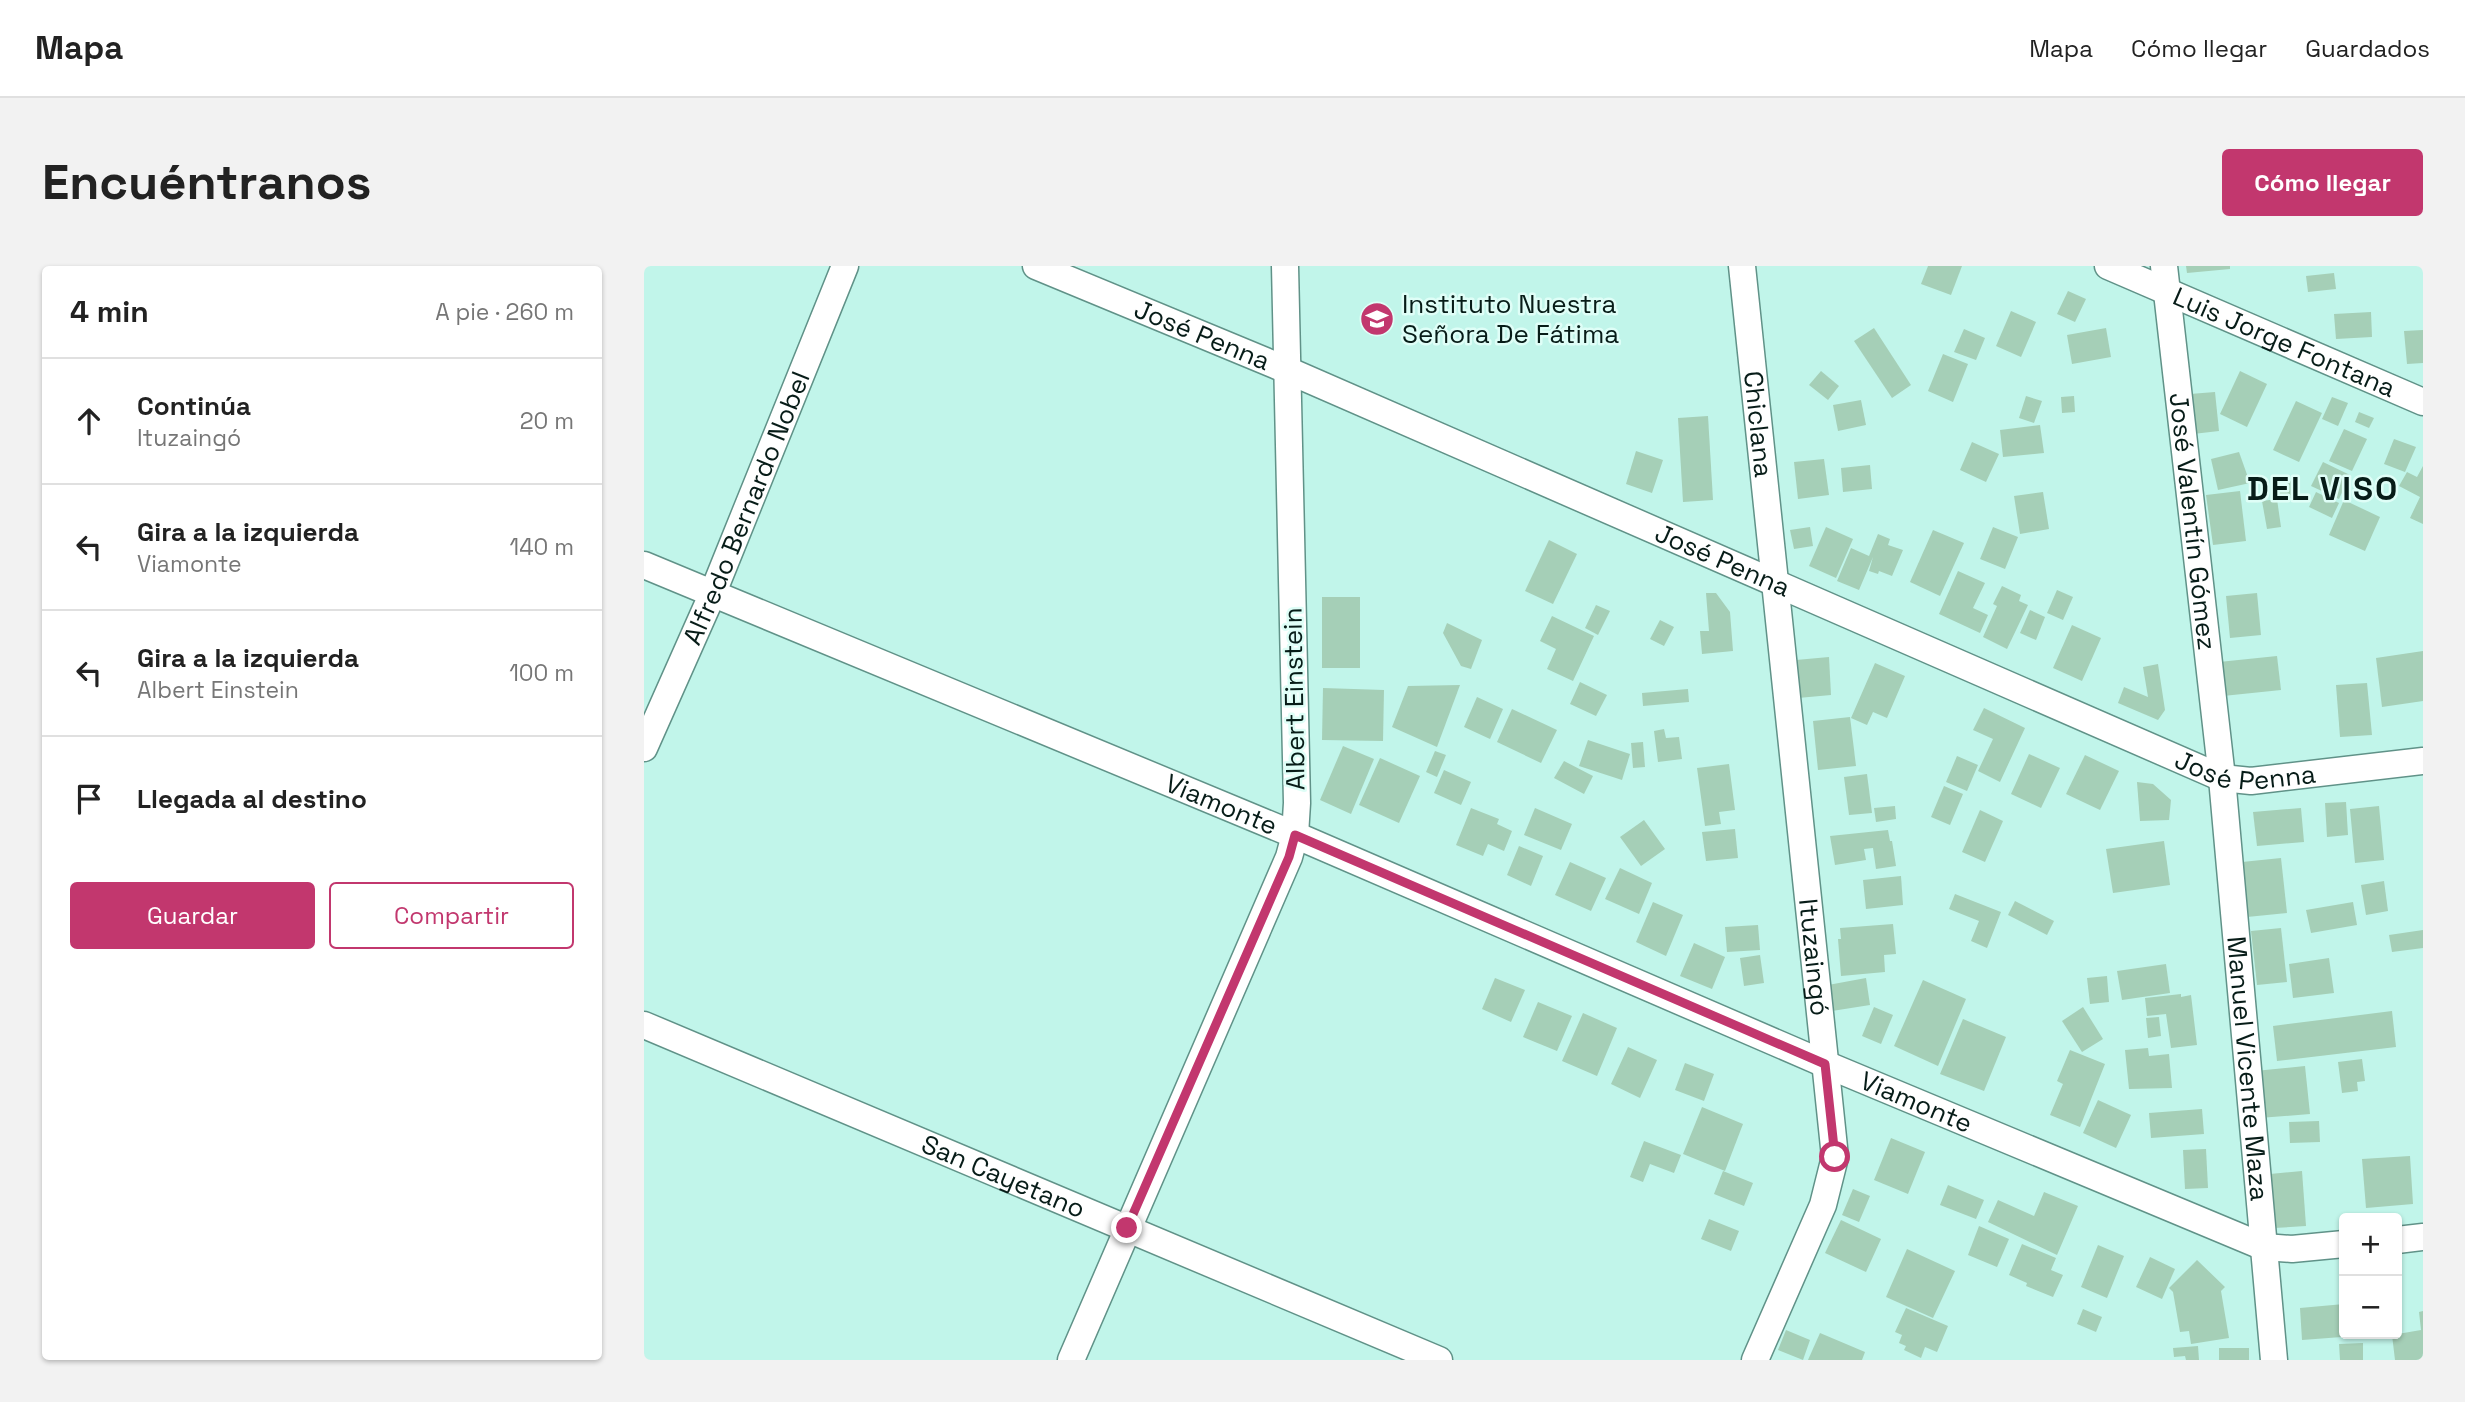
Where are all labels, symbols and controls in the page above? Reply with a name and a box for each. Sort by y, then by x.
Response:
text: Mapa [35,27,123,69]
text: Mapa [2029,33,2093,64]
text: Cómo llegar [2131,33,2267,64]
text: Guardados [2305,33,2430,64]
button: Cómo llegar [2222,149,2423,216]
text: Encuéntranos [42,151,371,213]
street label: Luis Jorge Fontana [2168,279,2401,405]
place label: Instituto Nuestra Señora De Fátima [1402,287,1619,351]
text: 4 min [70,292,149,331]
street label: José Penna [1129,292,1275,378]
text: A pie · 260 m [435,297,574,327]
school or university icon: Instituto Nuestra Señora De Fátima [1358,300,1396,338]
street label: Alfredo Bernardo Nobel [675,366,818,650]
street label: Chiclana [1736,369,1781,479]
text: Continúa [137,389,251,423]
street label: José Valentín Gómez [2161,391,2224,652]
icon: ahead [70,402,108,440]
text: 20 m [520,406,574,436]
text: Ituzaingó [137,423,241,453]
district label: DEL VISO [2247,468,2399,510]
text: Gira a la izquierda [137,515,359,549]
street label: José Penna [1650,516,1796,605]
icon: left [70,528,108,566]
text: 140 m [510,532,574,562]
text: Viamonte [137,549,242,579]
street label: Albert Einstein [1275,607,1313,791]
text: Gira a la izquierda [137,641,359,675]
icon: left [70,654,108,692]
text: 100 m [509,658,574,688]
text: Albert Einstein [137,675,299,705]
street label: José Penna [2169,742,2318,798]
street label: Viamonte [1160,766,1283,843]
icon: arrive [70,780,108,818]
text: Llegada al destino [137,782,367,816]
button: Guardar [70,882,315,949]
button: Compartir [329,882,574,949]
street label: Ituzaingó [1791,897,1837,1018]
street label: Manuel Vicente Maza [2219,935,2277,1202]
street label: Viamonte [1855,1064,1977,1141]
street label: San Cayetano [916,1127,1090,1226]
route start [1819,1141,1850,1172]
route end [1111,1212,1142,1243]
map controls [2339,1213,2402,1339]
button: + [2339,1213,2402,1276]
button: − [2339,1276,2402,1339]

